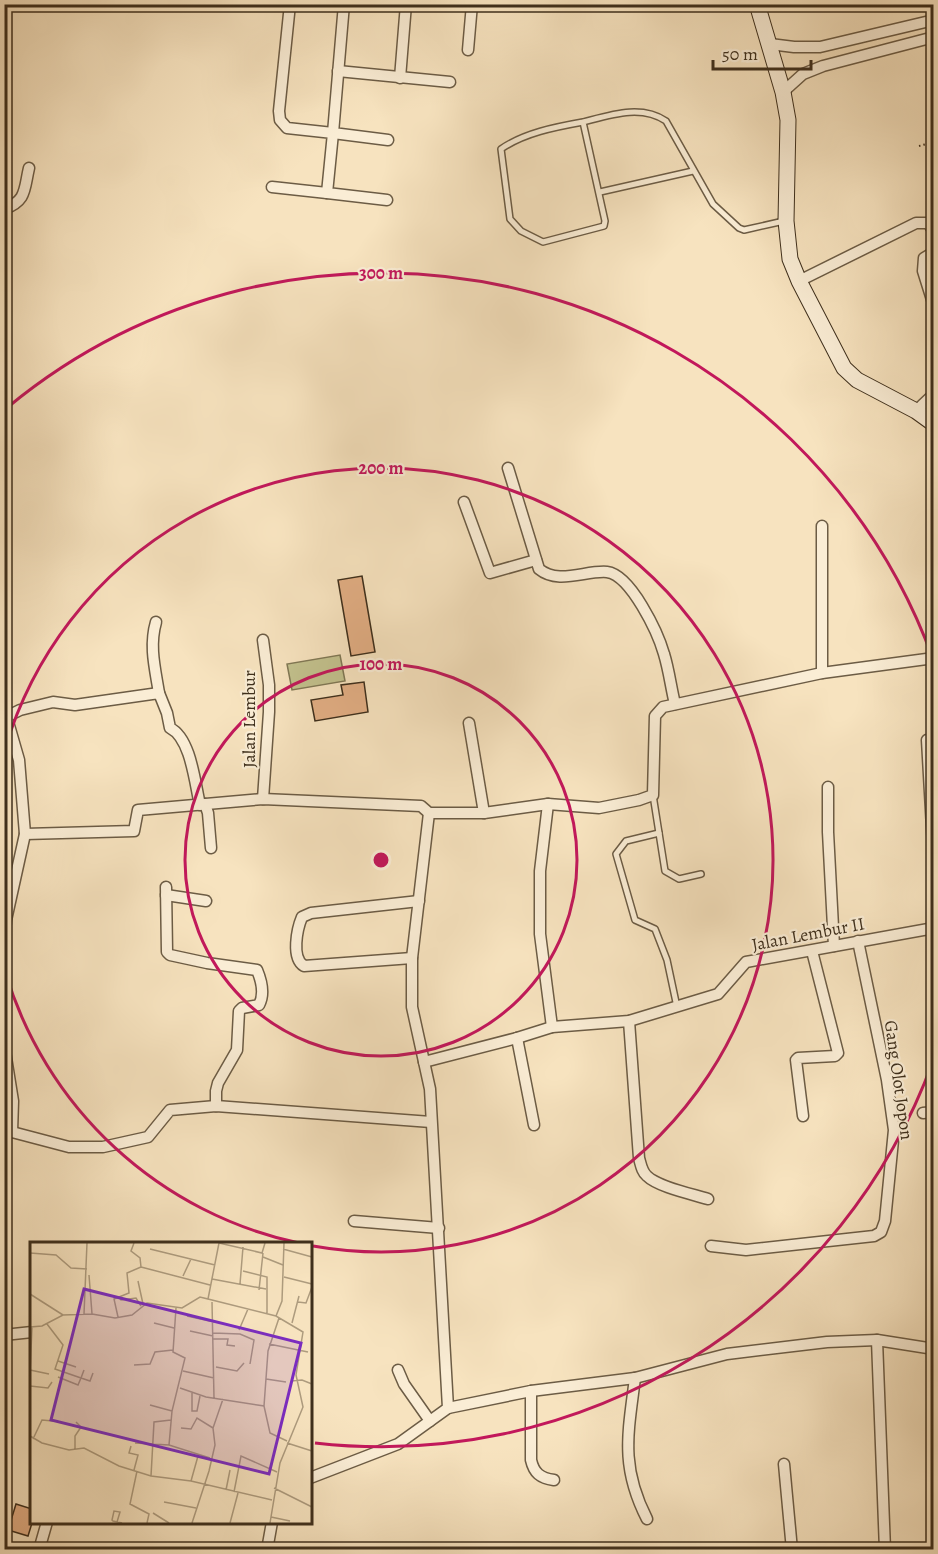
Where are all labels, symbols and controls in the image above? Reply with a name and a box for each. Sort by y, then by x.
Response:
scale bar [713,33,810,71]
text: 50 m [722,42,758,66]
text: 300 m [359,261,403,285]
text: 200 m [358,456,404,480]
text: 100 m [360,652,402,676]
street label: Jalan Lembur [237,670,261,768]
centre of rings [371,850,391,870]
street label: Jalan Lembur II [750,911,866,957]
street label: Gang Olot Jopon [879,1019,919,1141]
inset map [30,1242,312,1524]

